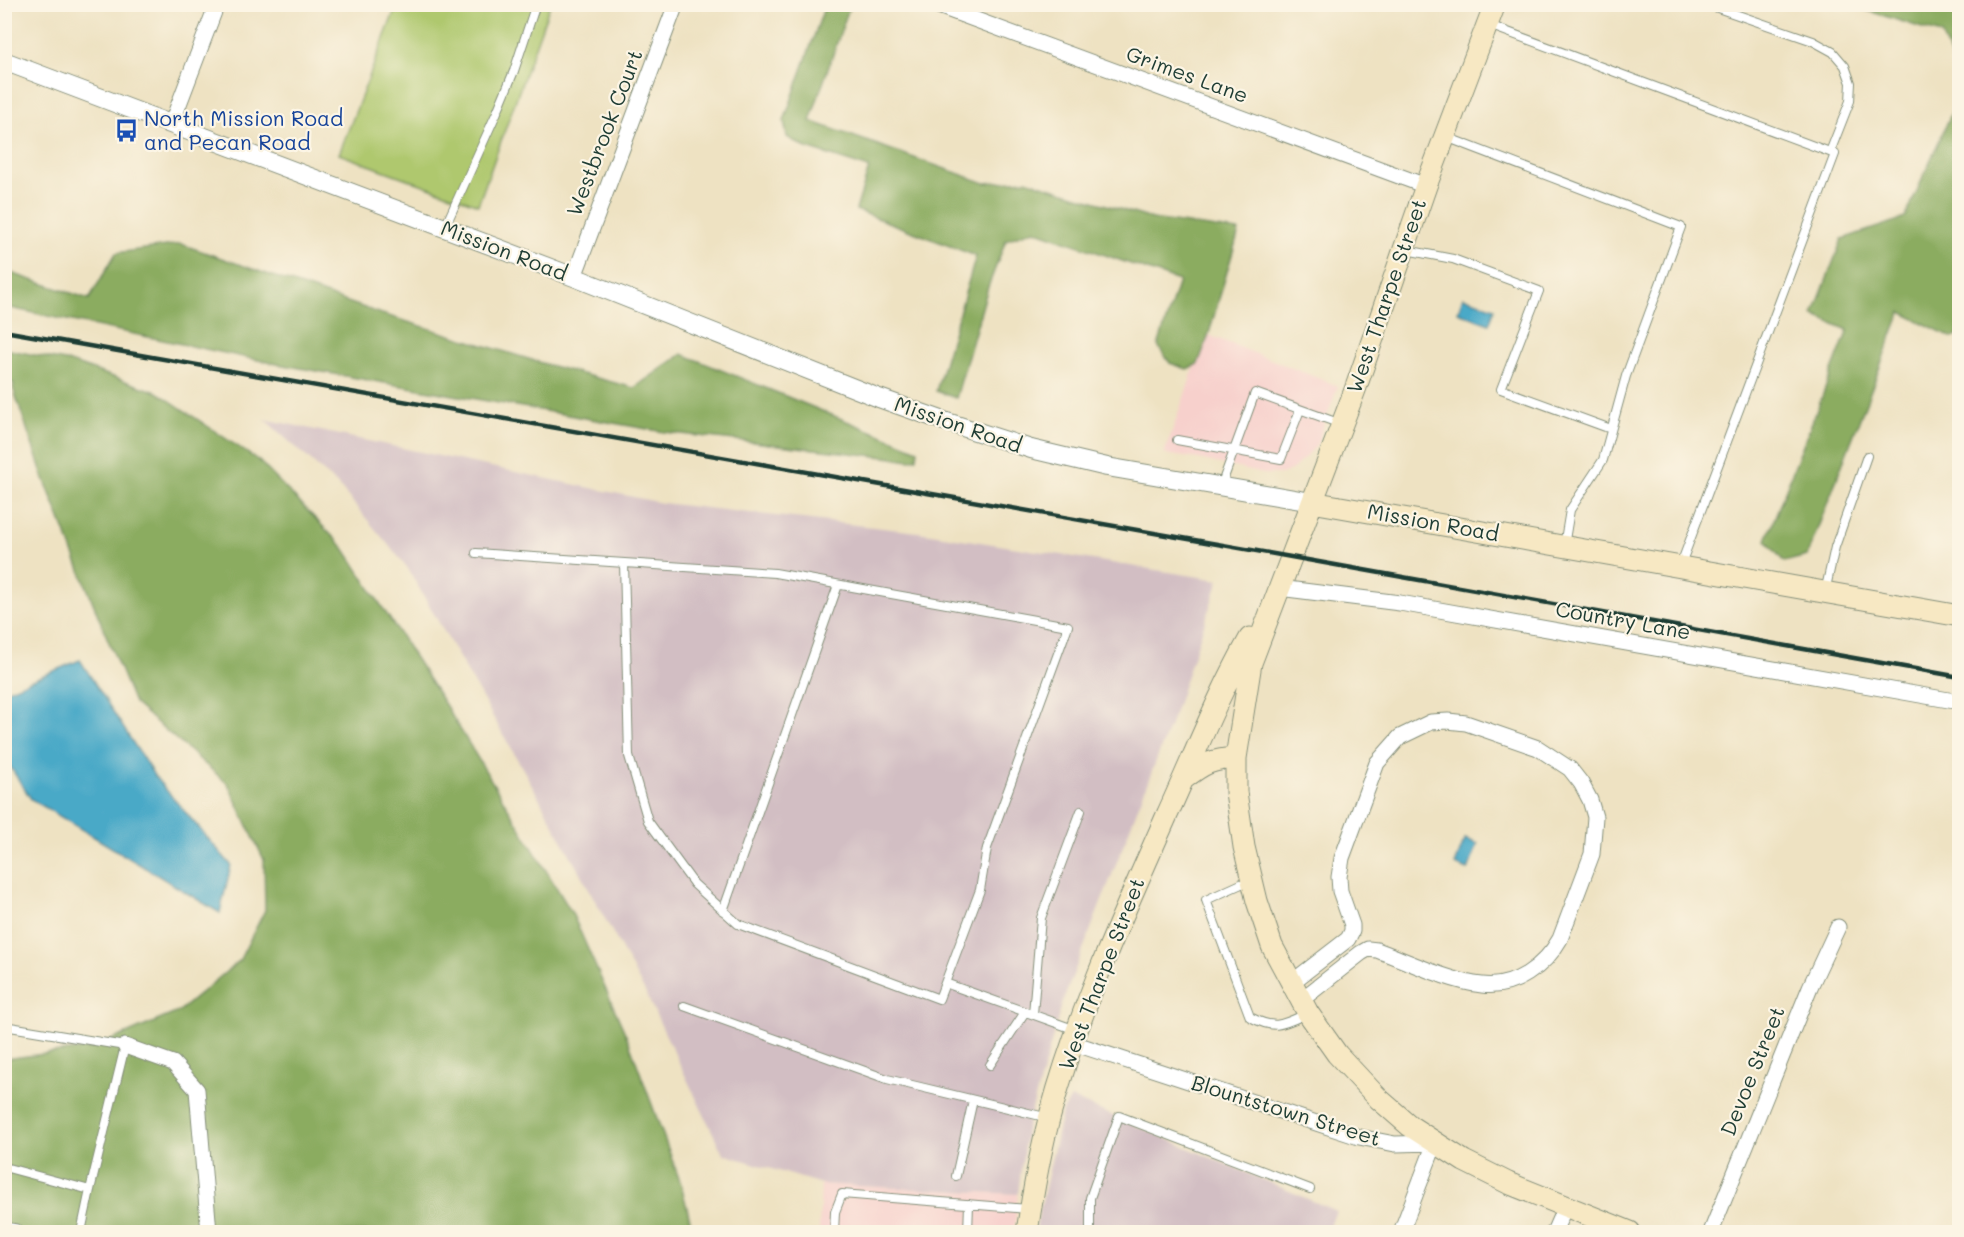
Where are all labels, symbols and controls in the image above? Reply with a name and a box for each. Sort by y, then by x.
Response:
street label: Grimes Lane [1123,39,1252,108]
street label: Westbrook Court [559,45,648,220]
place label: North Mission Road and Pecan Road [144,104,343,155]
bus stop icon: North Mission Road and Pecan Road [113,118,139,144]
street label: West Tharpe Street [1340,195,1432,396]
street label: Mission Road [438,213,572,286]
street label: Mission Road [891,389,1026,458]
street label: Mission Road [1365,497,1501,546]
street label: Country Lane [1554,594,1693,645]
street label: West Tharpe Street [1051,873,1150,1074]
street label: Devoe Street [1713,1002,1790,1139]
street label: Blountstown Street [1189,1068,1384,1151]

